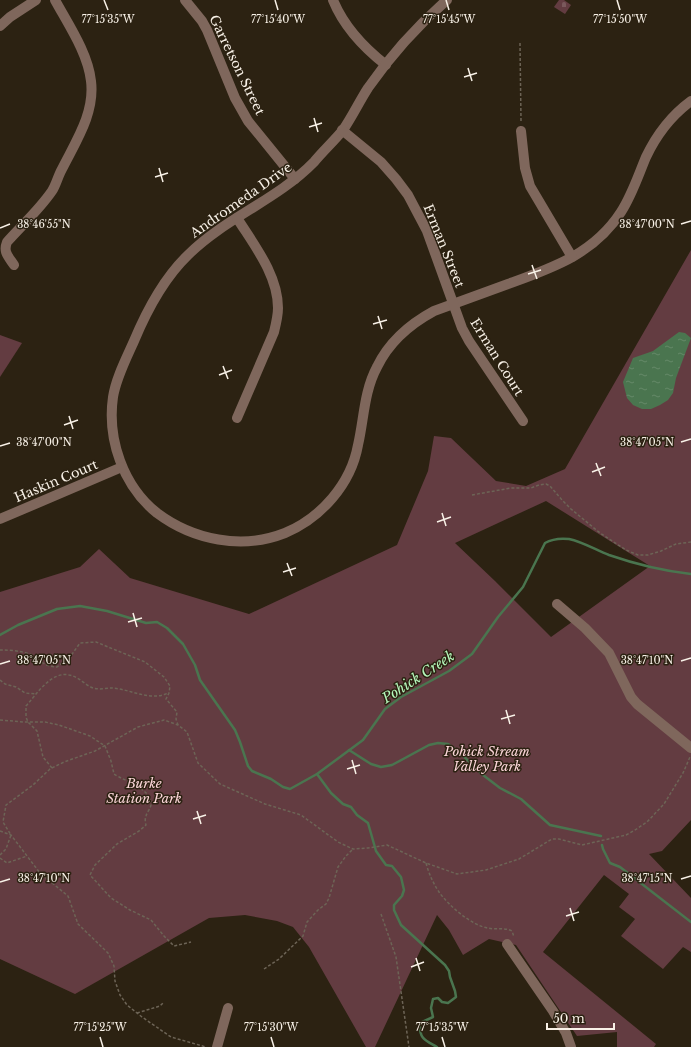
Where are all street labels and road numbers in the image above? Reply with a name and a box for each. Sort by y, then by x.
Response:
street label: Garretson Street [205,12,269,118]
street label: Andromeda Drive [186,158,295,242]
street label: Erman Street [420,202,469,290]
street label: Erman Court [466,315,528,399]
street label: Haskin Court [12,456,100,506]

